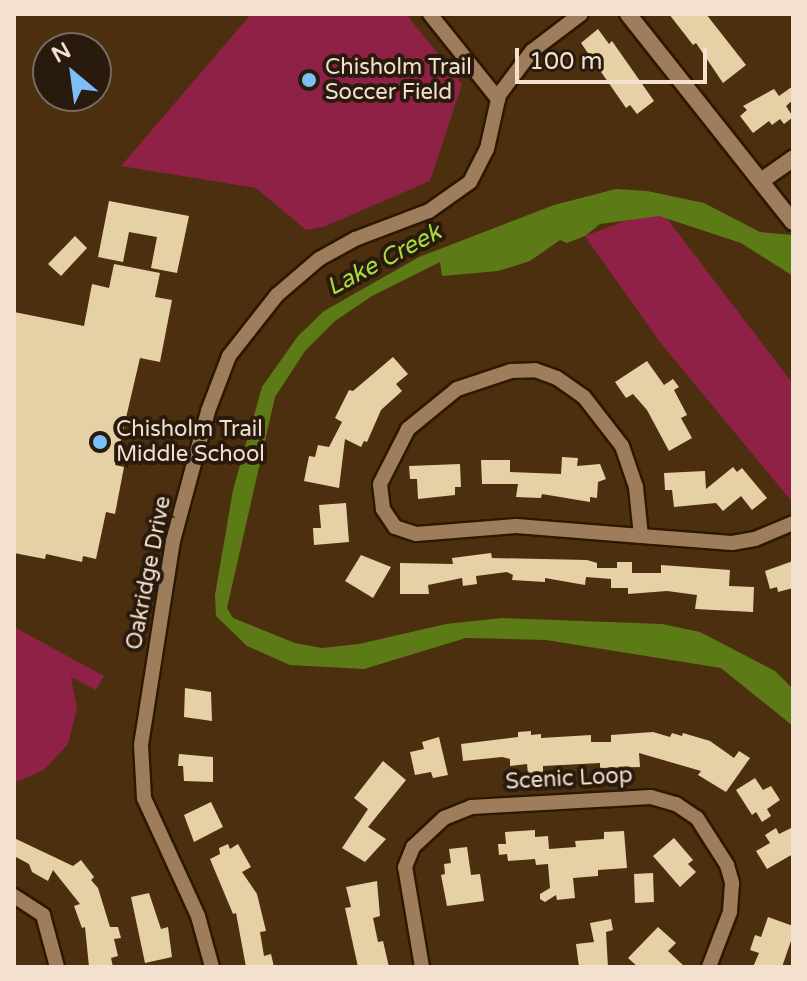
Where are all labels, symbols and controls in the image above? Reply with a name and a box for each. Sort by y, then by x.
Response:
north arrow [32,32,112,112]
scale bar [519,32,711,82]
text: N [47,37,75,68]
text: 100 m [529,47,603,76]
place label: Chisholm Trail Soccer Field [325,54,472,106]
marker: Chisholm Trail Soccer Field [300,71,318,89]
water label: Lake Creek [322,218,446,302]
place label: Chisholm Trail Middle School [116,416,265,468]
marker: Chisholm Trail Middle School [91,433,109,451]
street label: Oakridge Drive [121,494,177,652]
street label: Scenic Loop [505,762,633,796]

